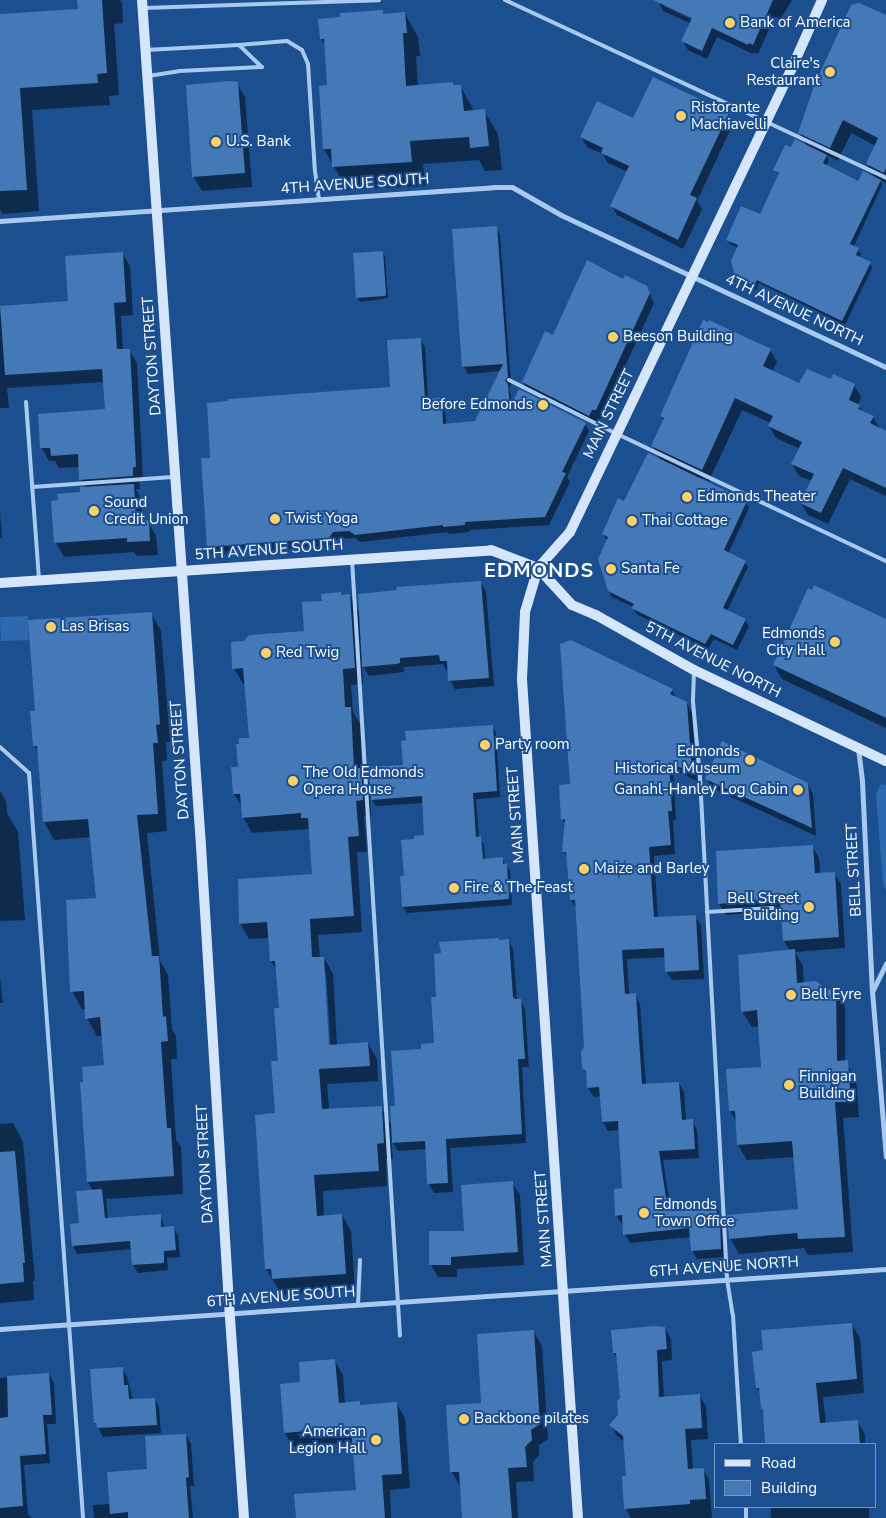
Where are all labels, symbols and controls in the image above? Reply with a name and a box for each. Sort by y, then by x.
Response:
place label: Bank of America [740,14,851,32]
marker: Bank of America [724,17,736,29]
place label: Claire's Restaurant [746,54,820,89]
marker: Claire's Restaurant [824,66,836,78]
place label: Ristorante Machiavelli [691,98,767,133]
marker: Ristorante Machiavelli [675,110,687,122]
place label: U.S. Bank [226,133,291,151]
marker: U.S. Bank [210,136,222,148]
street label: 4TH AVENUE SOUTH [280,170,430,198]
street label: 4TH AVENUE NORTH [722,270,866,350]
street label: DAYTON STREET [139,296,165,416]
place label: Beeson Building [623,328,733,346]
marker: Beeson Building [607,331,619,343]
street label: MAIN STREET [580,366,638,462]
place label: Before Edmonds [422,396,533,414]
marker: Before Edmonds [537,399,549,411]
place label: Edmonds Theater [697,488,816,506]
marker: Edmonds Theater [681,491,693,503]
place label: Sound Credit Union [104,493,188,528]
marker: Sound Credit Union [88,505,100,517]
place label: Twist Yoga [285,510,358,528]
place label: Thai Cottage [642,512,728,530]
marker: Twist Yoga [269,513,281,525]
marker: Thai Cottage [626,515,638,527]
street label: 5TH AVENUE SOUTH [194,536,344,564]
district label: EDMONDS [483,558,595,582]
place label: Santa Fe [621,560,680,578]
marker: Santa Fe [605,563,617,575]
place label: Las Brisas [61,618,130,636]
street label: 5TH AVENUE NORTH [642,618,784,702]
marker: Las Brisas [45,621,57,633]
place label: Edmonds City Hall [762,624,825,659]
marker: Edmonds City Hall [829,636,841,648]
place label: Red Twig [276,644,339,662]
marker: Red Twig [260,647,272,659]
street label: DAYTON STREET [167,700,193,820]
place label: Party room [495,736,570,754]
marker: Party room [479,739,491,751]
place label: Edmonds Historical Museum [615,742,740,777]
marker: Edmonds Historical Museum [744,754,756,766]
place label: The Old Edmonds Opera House [303,763,424,798]
street label: MAIN STREET [504,766,528,864]
marker: The Old Edmonds Opera House [287,775,299,787]
place label: Ganahl-Hanley Log Cabin [614,781,788,799]
marker: Ganahl-Hanley Log Cabin [792,784,804,796]
street label: BELL STREET [843,823,865,917]
place label: Maize and Barley [594,860,709,878]
marker: Maize and Barley [578,863,590,875]
place label: Fire & The Feast [464,879,573,897]
marker: Fire & The Feast [448,882,460,894]
place label: Bell Street Building [727,889,799,924]
marker: Bell Street Building [803,901,815,913]
place label: Bell Eyre [801,986,861,1004]
marker: Bell Eyre [785,989,797,1001]
place label: Finnigan Building [799,1067,856,1102]
marker: Finnigan Building [783,1079,795,1091]
street label: DAYTON STREET [193,1104,217,1224]
street label: MAIN STREET [532,1170,556,1268]
place label: Edmonds Town Office [654,1195,735,1230]
marker: Edmonds Town Office [638,1207,650,1219]
street label: 6TH AVENUE NORTH [649,1253,799,1281]
street label: 6TH AVENUE SOUTH [206,1283,356,1311]
place label: Backbone pilates [474,1410,589,1428]
marker: Backbone pilates [458,1413,470,1425]
place label: American Legion Hall [289,1422,366,1457]
marker: American Legion Hall [370,1434,382,1446]
legend [714,1443,876,1508]
text: Road [761,1453,796,1473]
text: Building [761,1478,817,1498]

